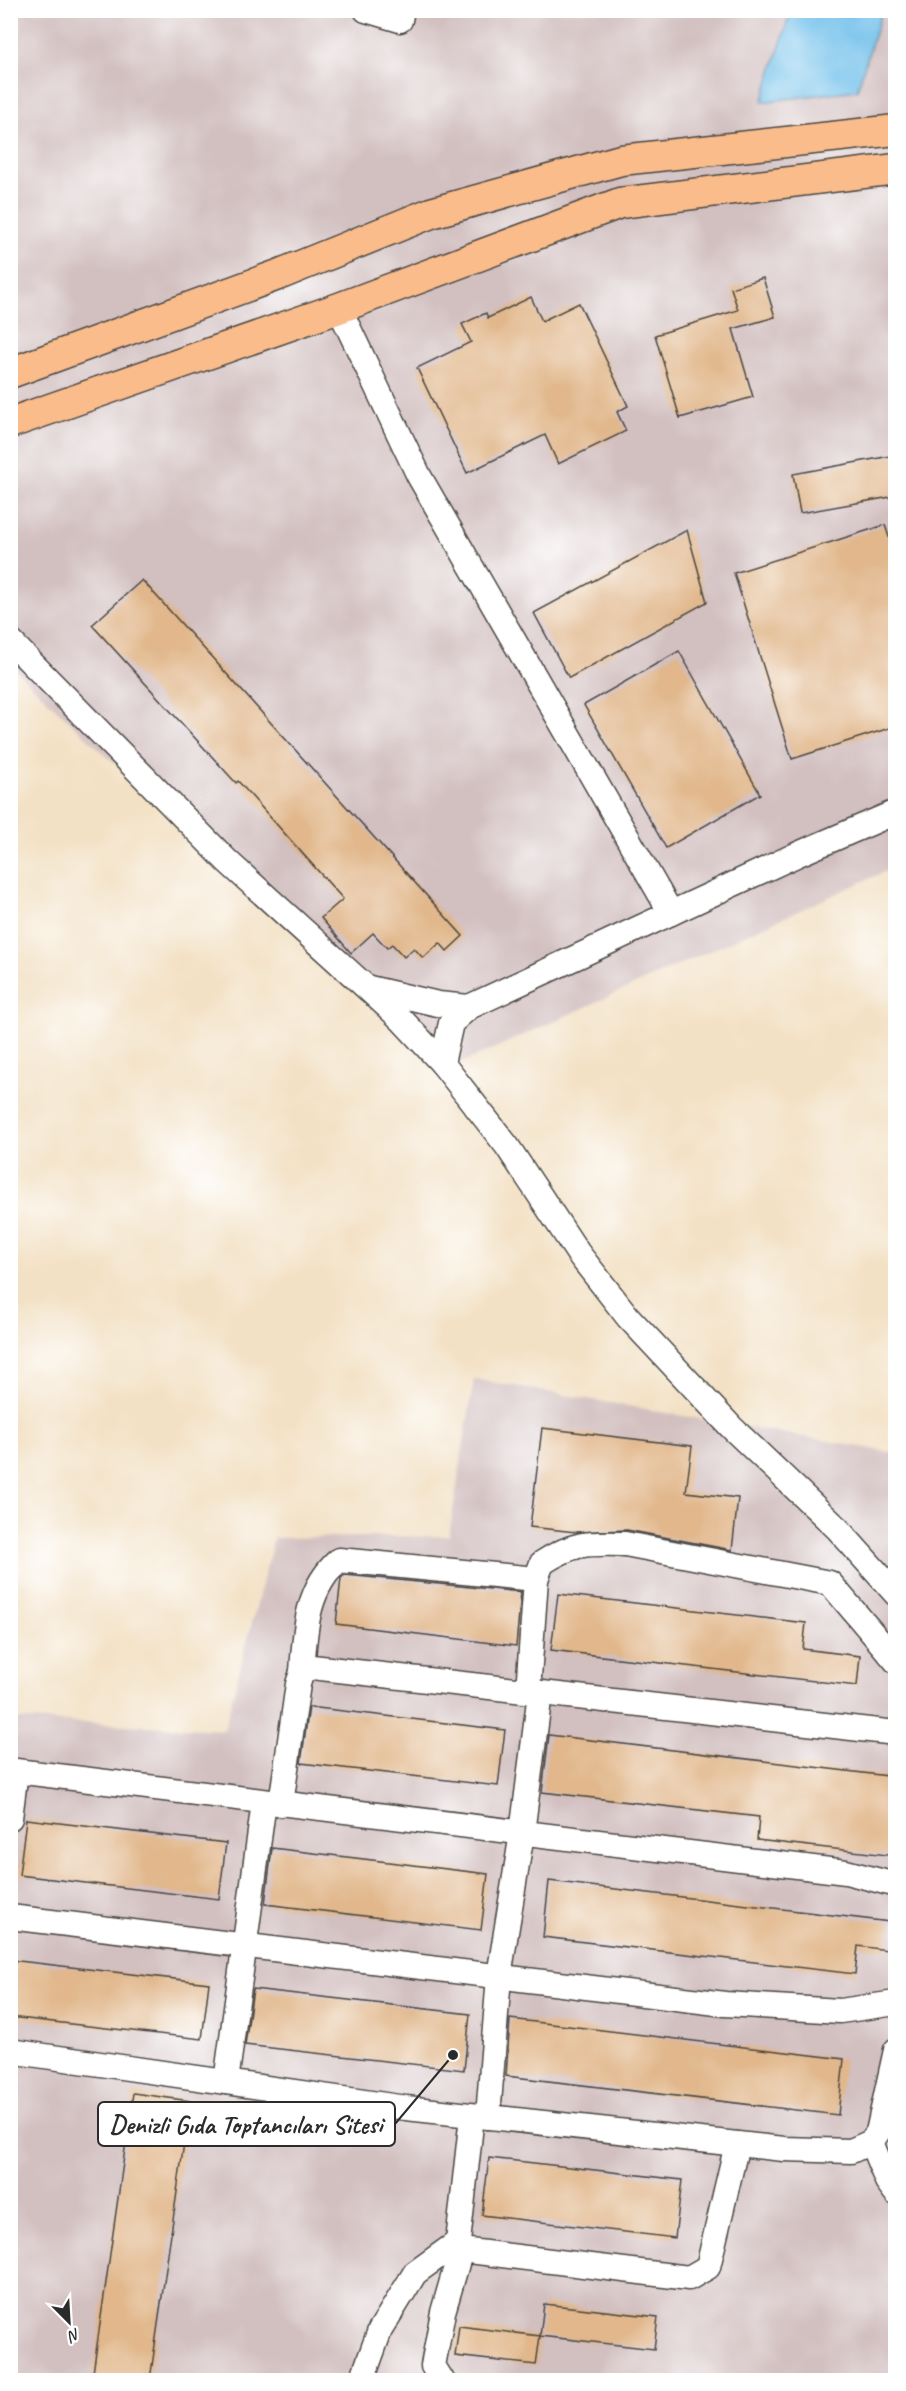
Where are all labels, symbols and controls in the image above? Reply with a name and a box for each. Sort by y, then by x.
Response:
callout: Denizli Gıda Toptancıları Sitesi [98,2102,395,2146]
text: Denizli Gıda Toptancıları Sitesi [110,2108,386,2141]
north arrow [39,2292,99,2352]
text: N [63,2324,83,2347]

